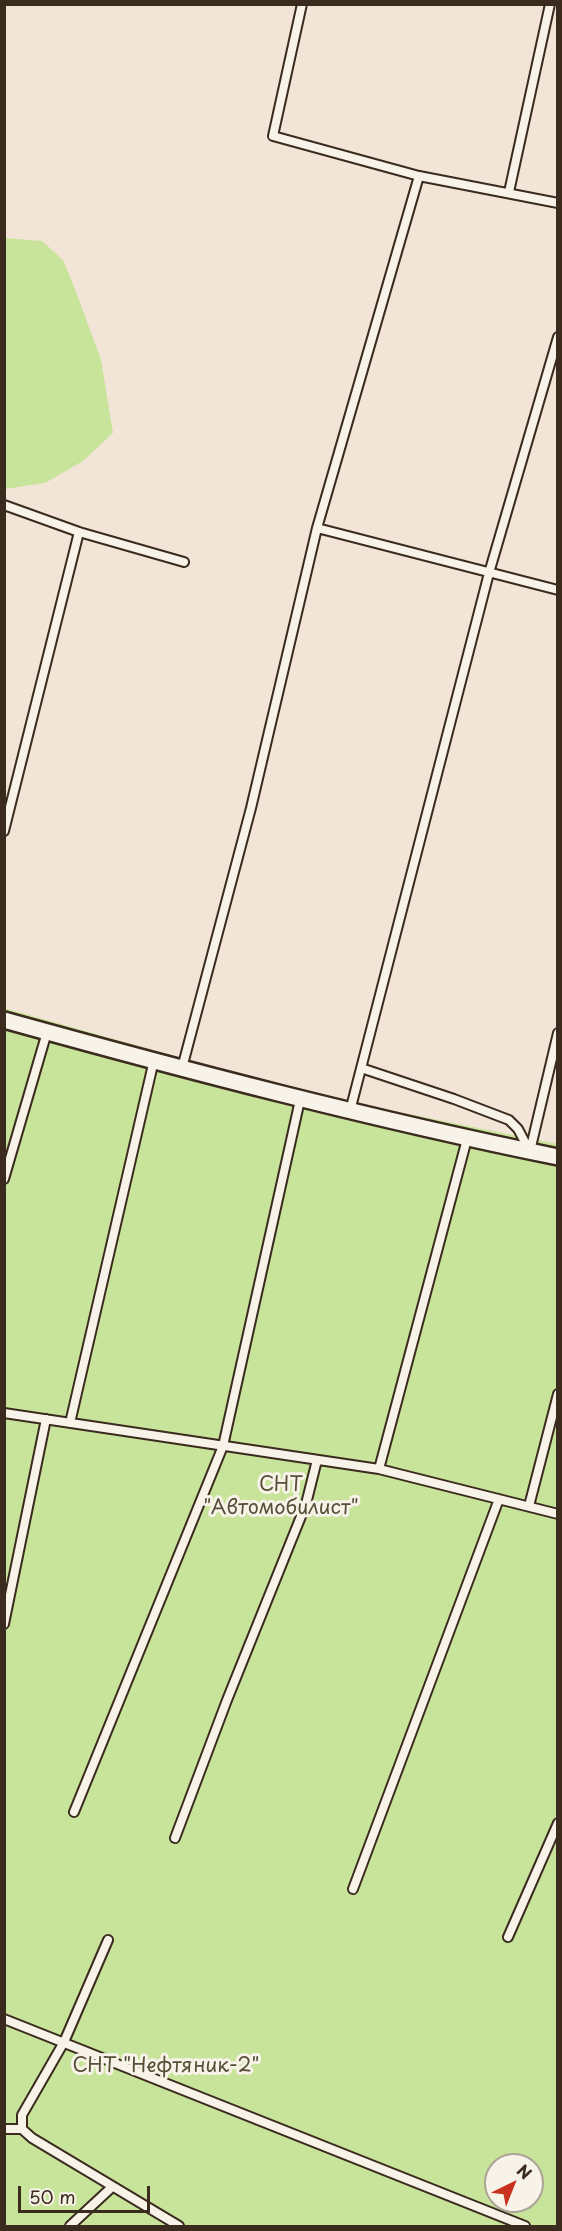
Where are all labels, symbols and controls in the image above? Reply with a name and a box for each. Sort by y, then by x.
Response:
park label: СНТ "Автомобилист" [203,1473,359,1520]
park label: СНТ "Нефтяник-2" [72,2054,260,2078]
north arrow [484,2153,544,2213]
text: N [512,2158,538,2184]
scale bar [21,2174,153,2212]
text: 50 m [29,2183,76,2210]

